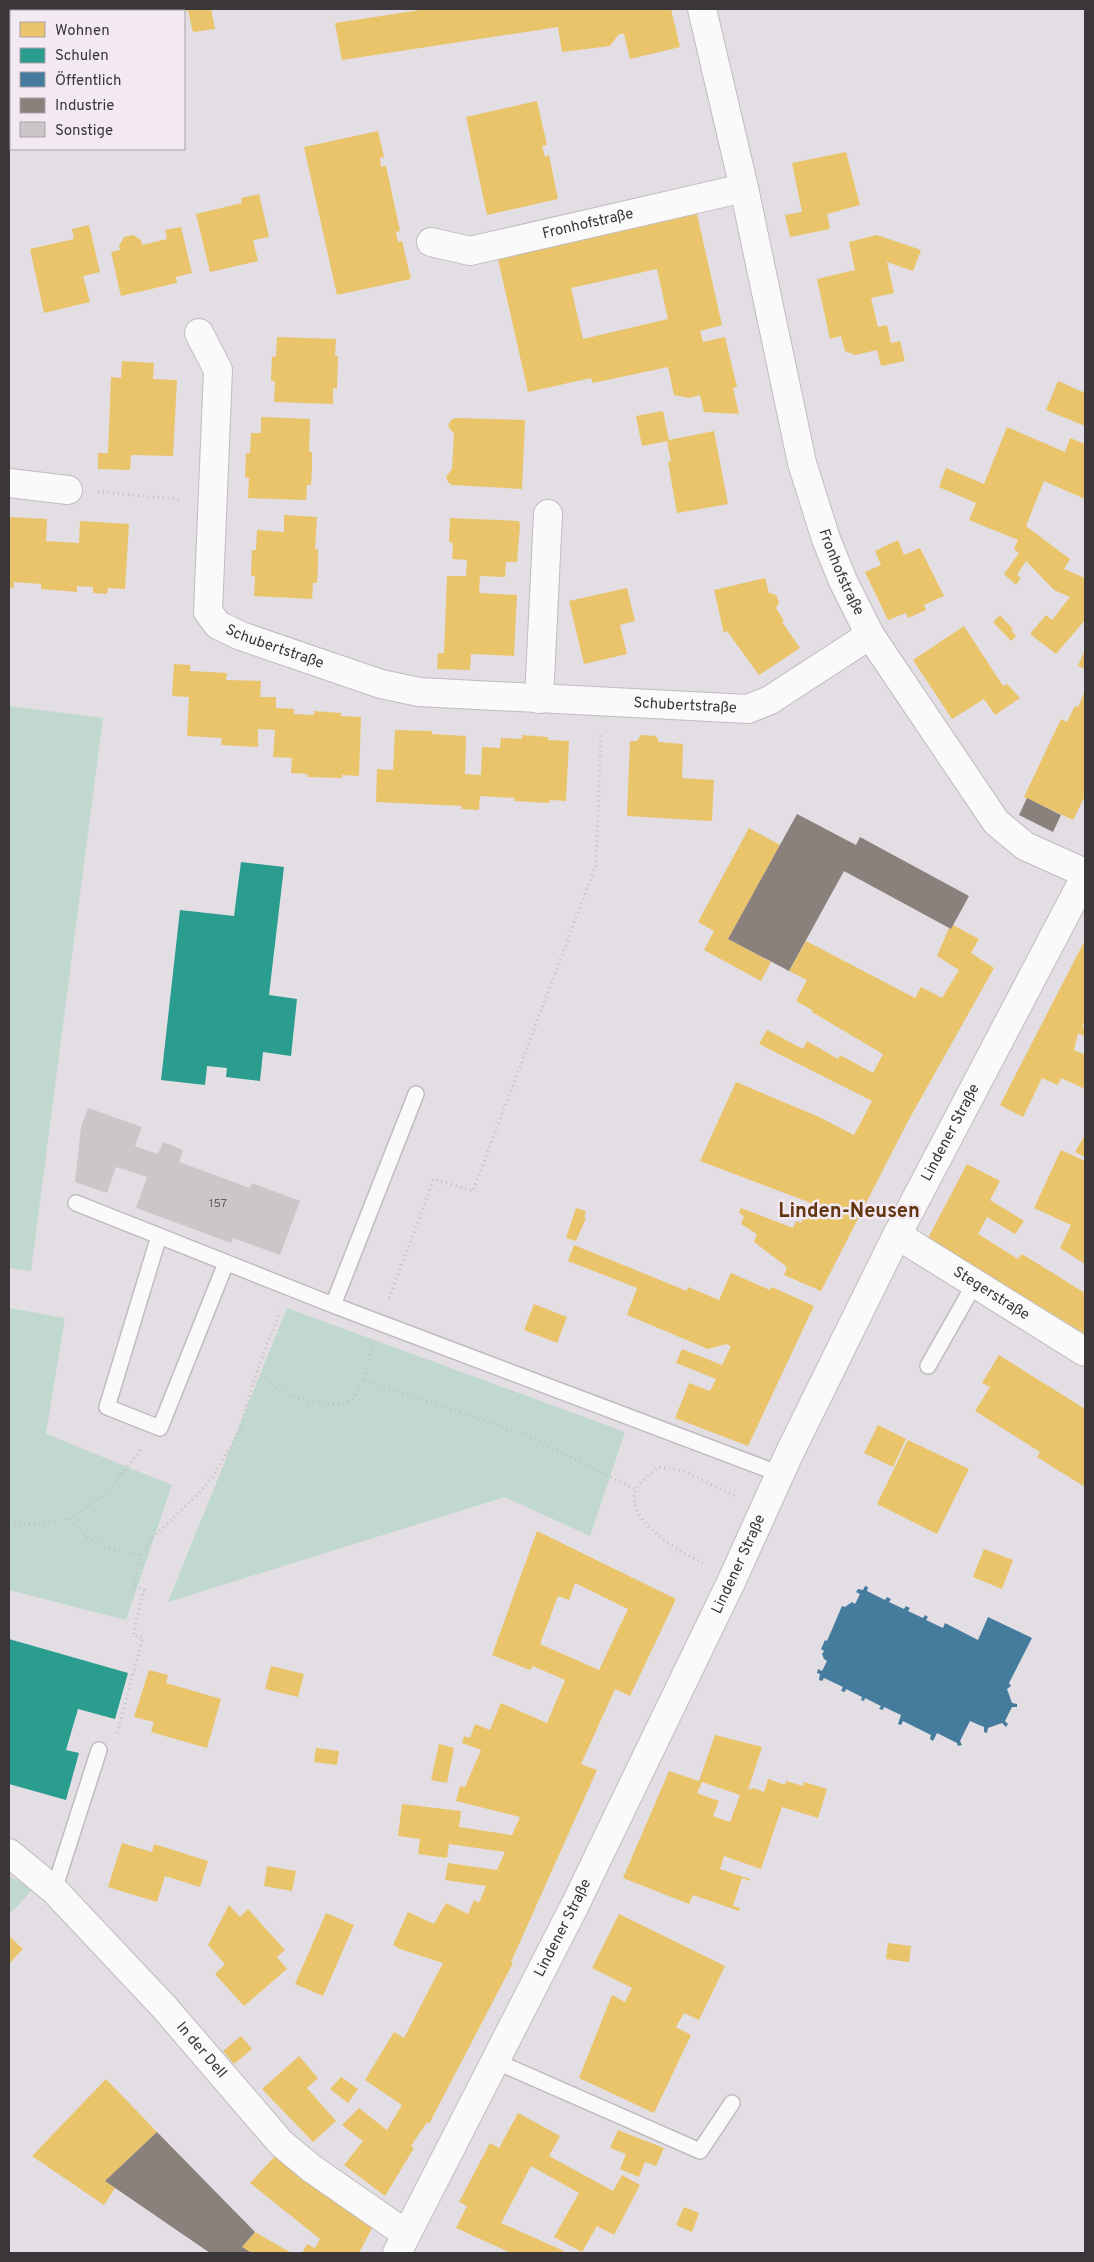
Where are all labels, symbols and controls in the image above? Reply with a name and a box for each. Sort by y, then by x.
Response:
legend [10,10,185,150]
text: Wohnen [55,22,110,41]
text: Schulen [55,47,109,66]
text: Öffentlich [55,71,122,91]
text: Industrie [55,97,114,116]
text: Sonstige [55,122,113,141]
street label: Fronhofstraße [541,204,635,244]
street label: Fronhofstraße [814,527,868,619]
street label: Schubertstraße [222,620,326,673]
street label: Schubertstraße [633,694,737,718]
street label: Lindener Straße [917,1081,984,1185]
house number: 157 [209,1196,227,1212]
district label: Linden-Neusen [778,1199,920,1225]
street label: Stegerstraße [949,1263,1033,1325]
street label: Lindener Straße [708,1511,770,1617]
street label: Lindener Straße [530,1876,596,1980]
street label: In der Dell [172,2018,231,2082]

